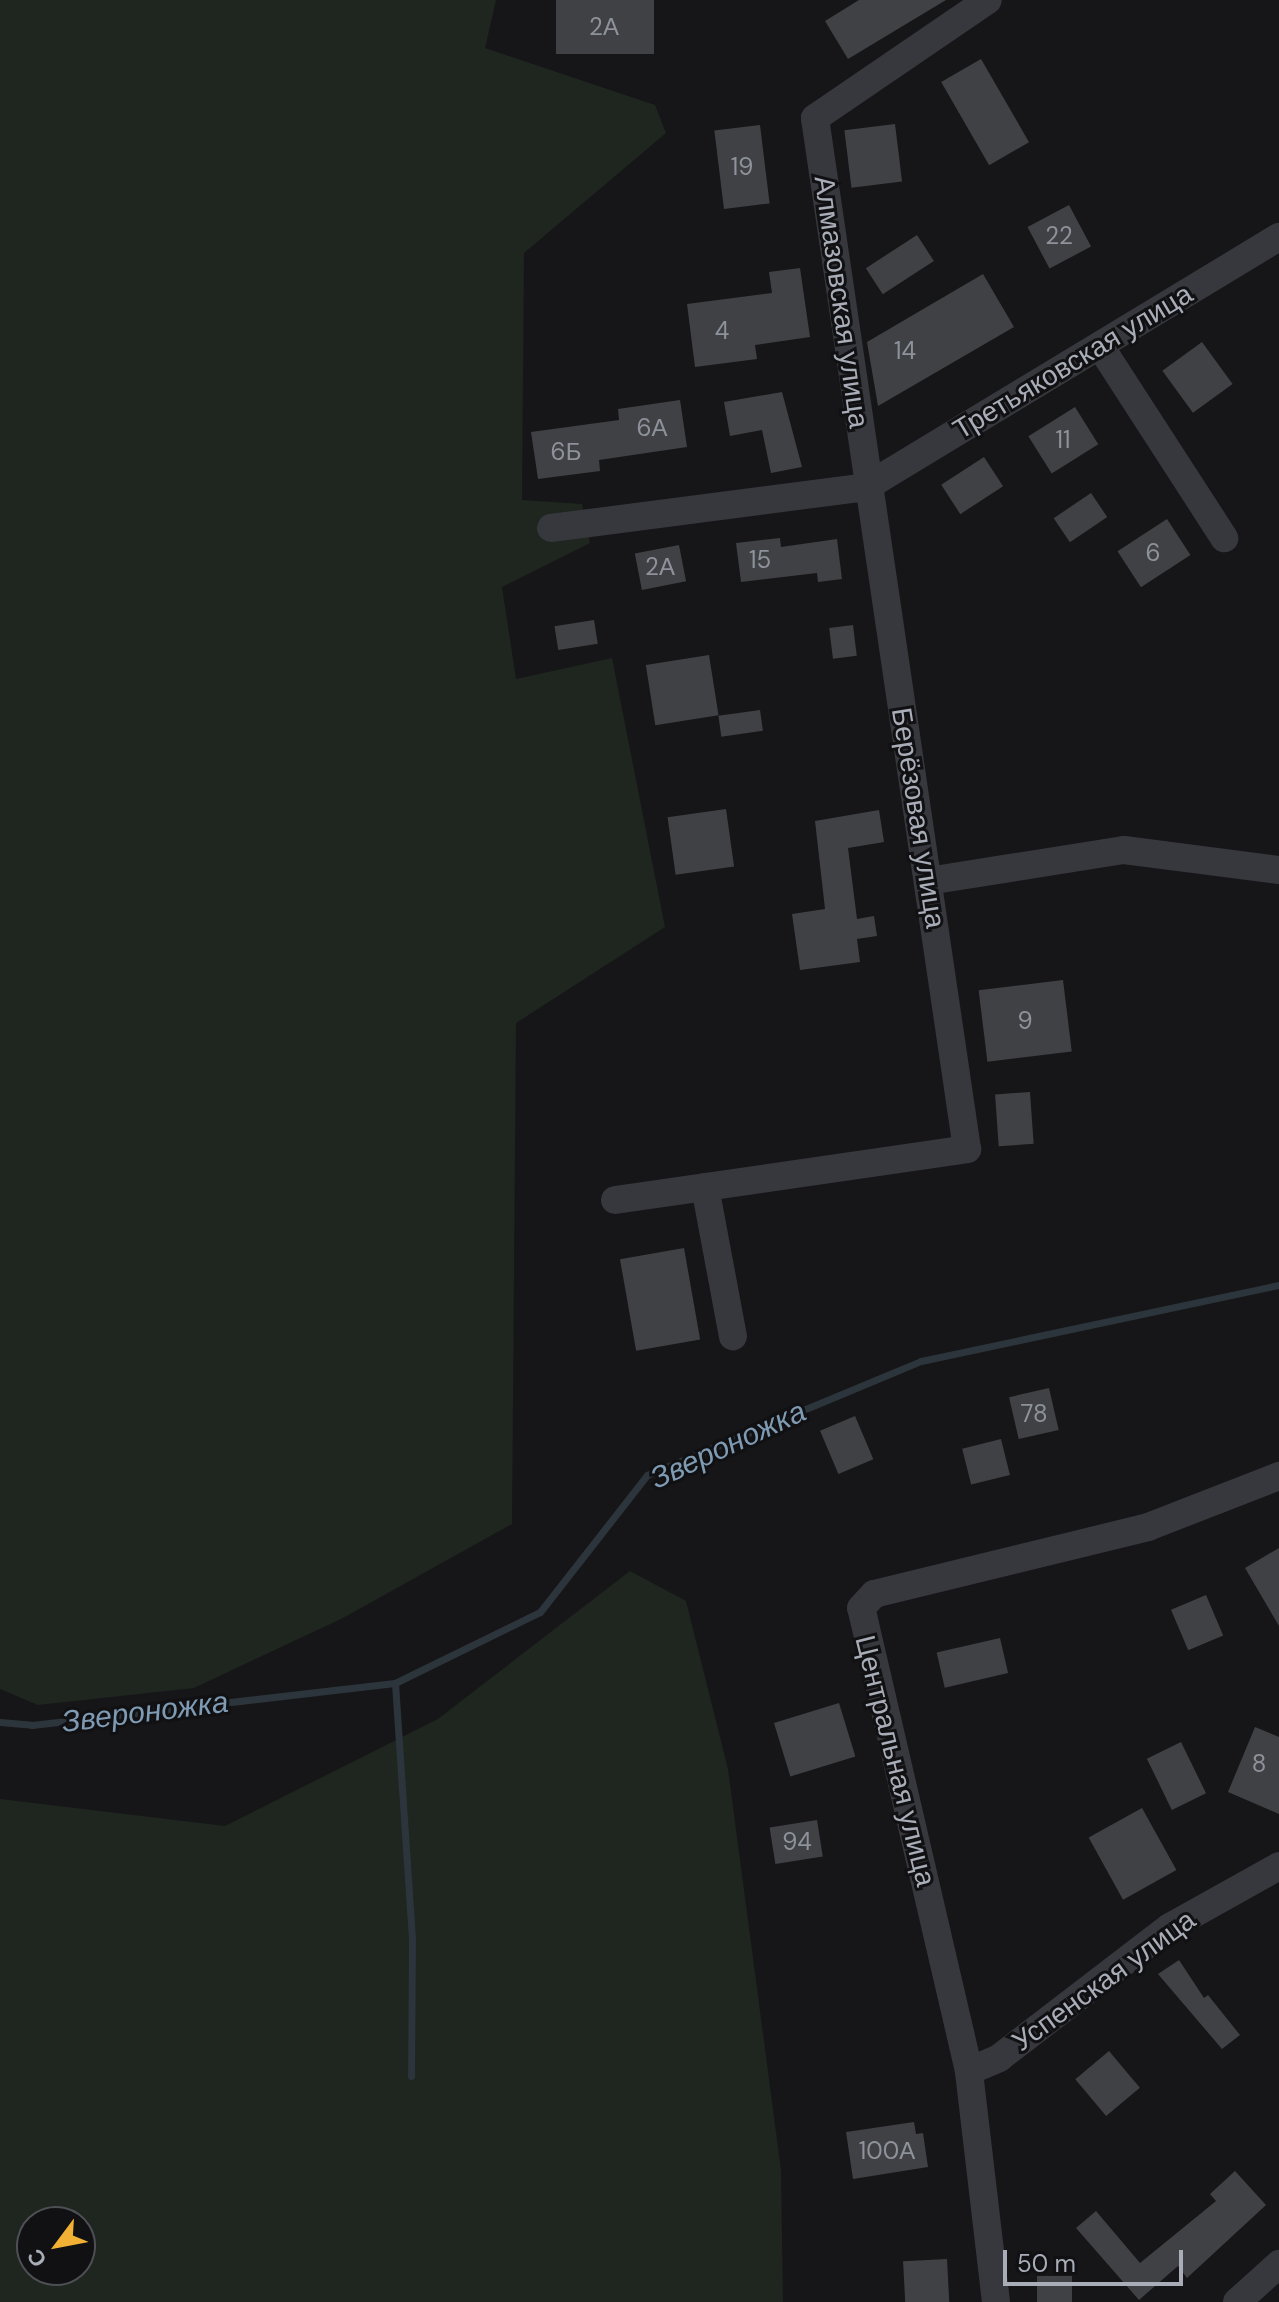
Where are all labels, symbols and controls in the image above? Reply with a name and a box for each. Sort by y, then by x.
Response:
house number: 2А [589,13,619,41]
house number: 19 [731,153,753,181]
street label: Алмазовская улица [807,174,875,430]
house number: 22 [1045,222,1073,250]
street label: Третьяковская улица [947,277,1199,447]
house number: 4 [715,317,729,345]
house number: 14 [894,337,916,365]
house number: 6А [636,414,668,442]
house number: 11 [1056,426,1070,454]
house number: 6Б [551,438,581,466]
house number: 6 [1145,539,1161,567]
house number: 15 [749,546,771,574]
house number: 2А [645,553,675,581]
street label: Берёзовая улица [884,705,952,931]
house number: 9 [1017,1007,1033,1035]
water label: Звероножка [644,1393,812,1497]
house number: 78 [1021,1400,1047,1428]
street label: Центральная улица [848,1632,942,1890]
water label: Звероножка [60,1684,230,1740]
house number: 8 [1252,1750,1266,1778]
house number: 94 [782,1828,812,1856]
street label: Успенская улица [1006,1903,1202,2059]
house number: 100А [859,2137,915,2165]
north arrow [16,2206,96,2286]
scale bar [1007,2234,1187,2284]
text: С [20,2244,53,2272]
text: 50 m [1017,2248,1076,2279]

